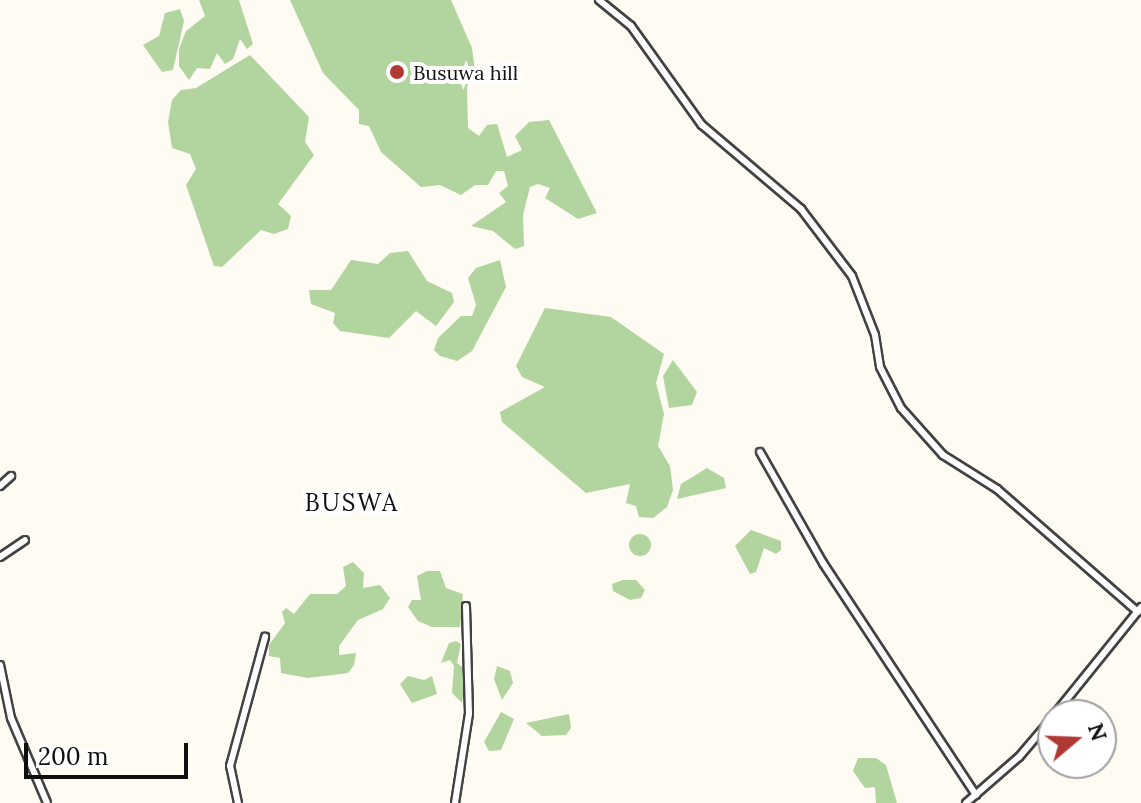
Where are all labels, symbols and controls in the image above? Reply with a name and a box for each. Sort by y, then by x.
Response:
place label: Busuwa hill [413,60,518,84]
marker: Busuwa hill [388,63,406,81]
district label: BUSWA [305,489,399,517]
north arrow [1037,699,1117,779]
text: N [1082,719,1114,744]
scale bar [28,727,192,777]
text: 200 m [38,741,108,772]

